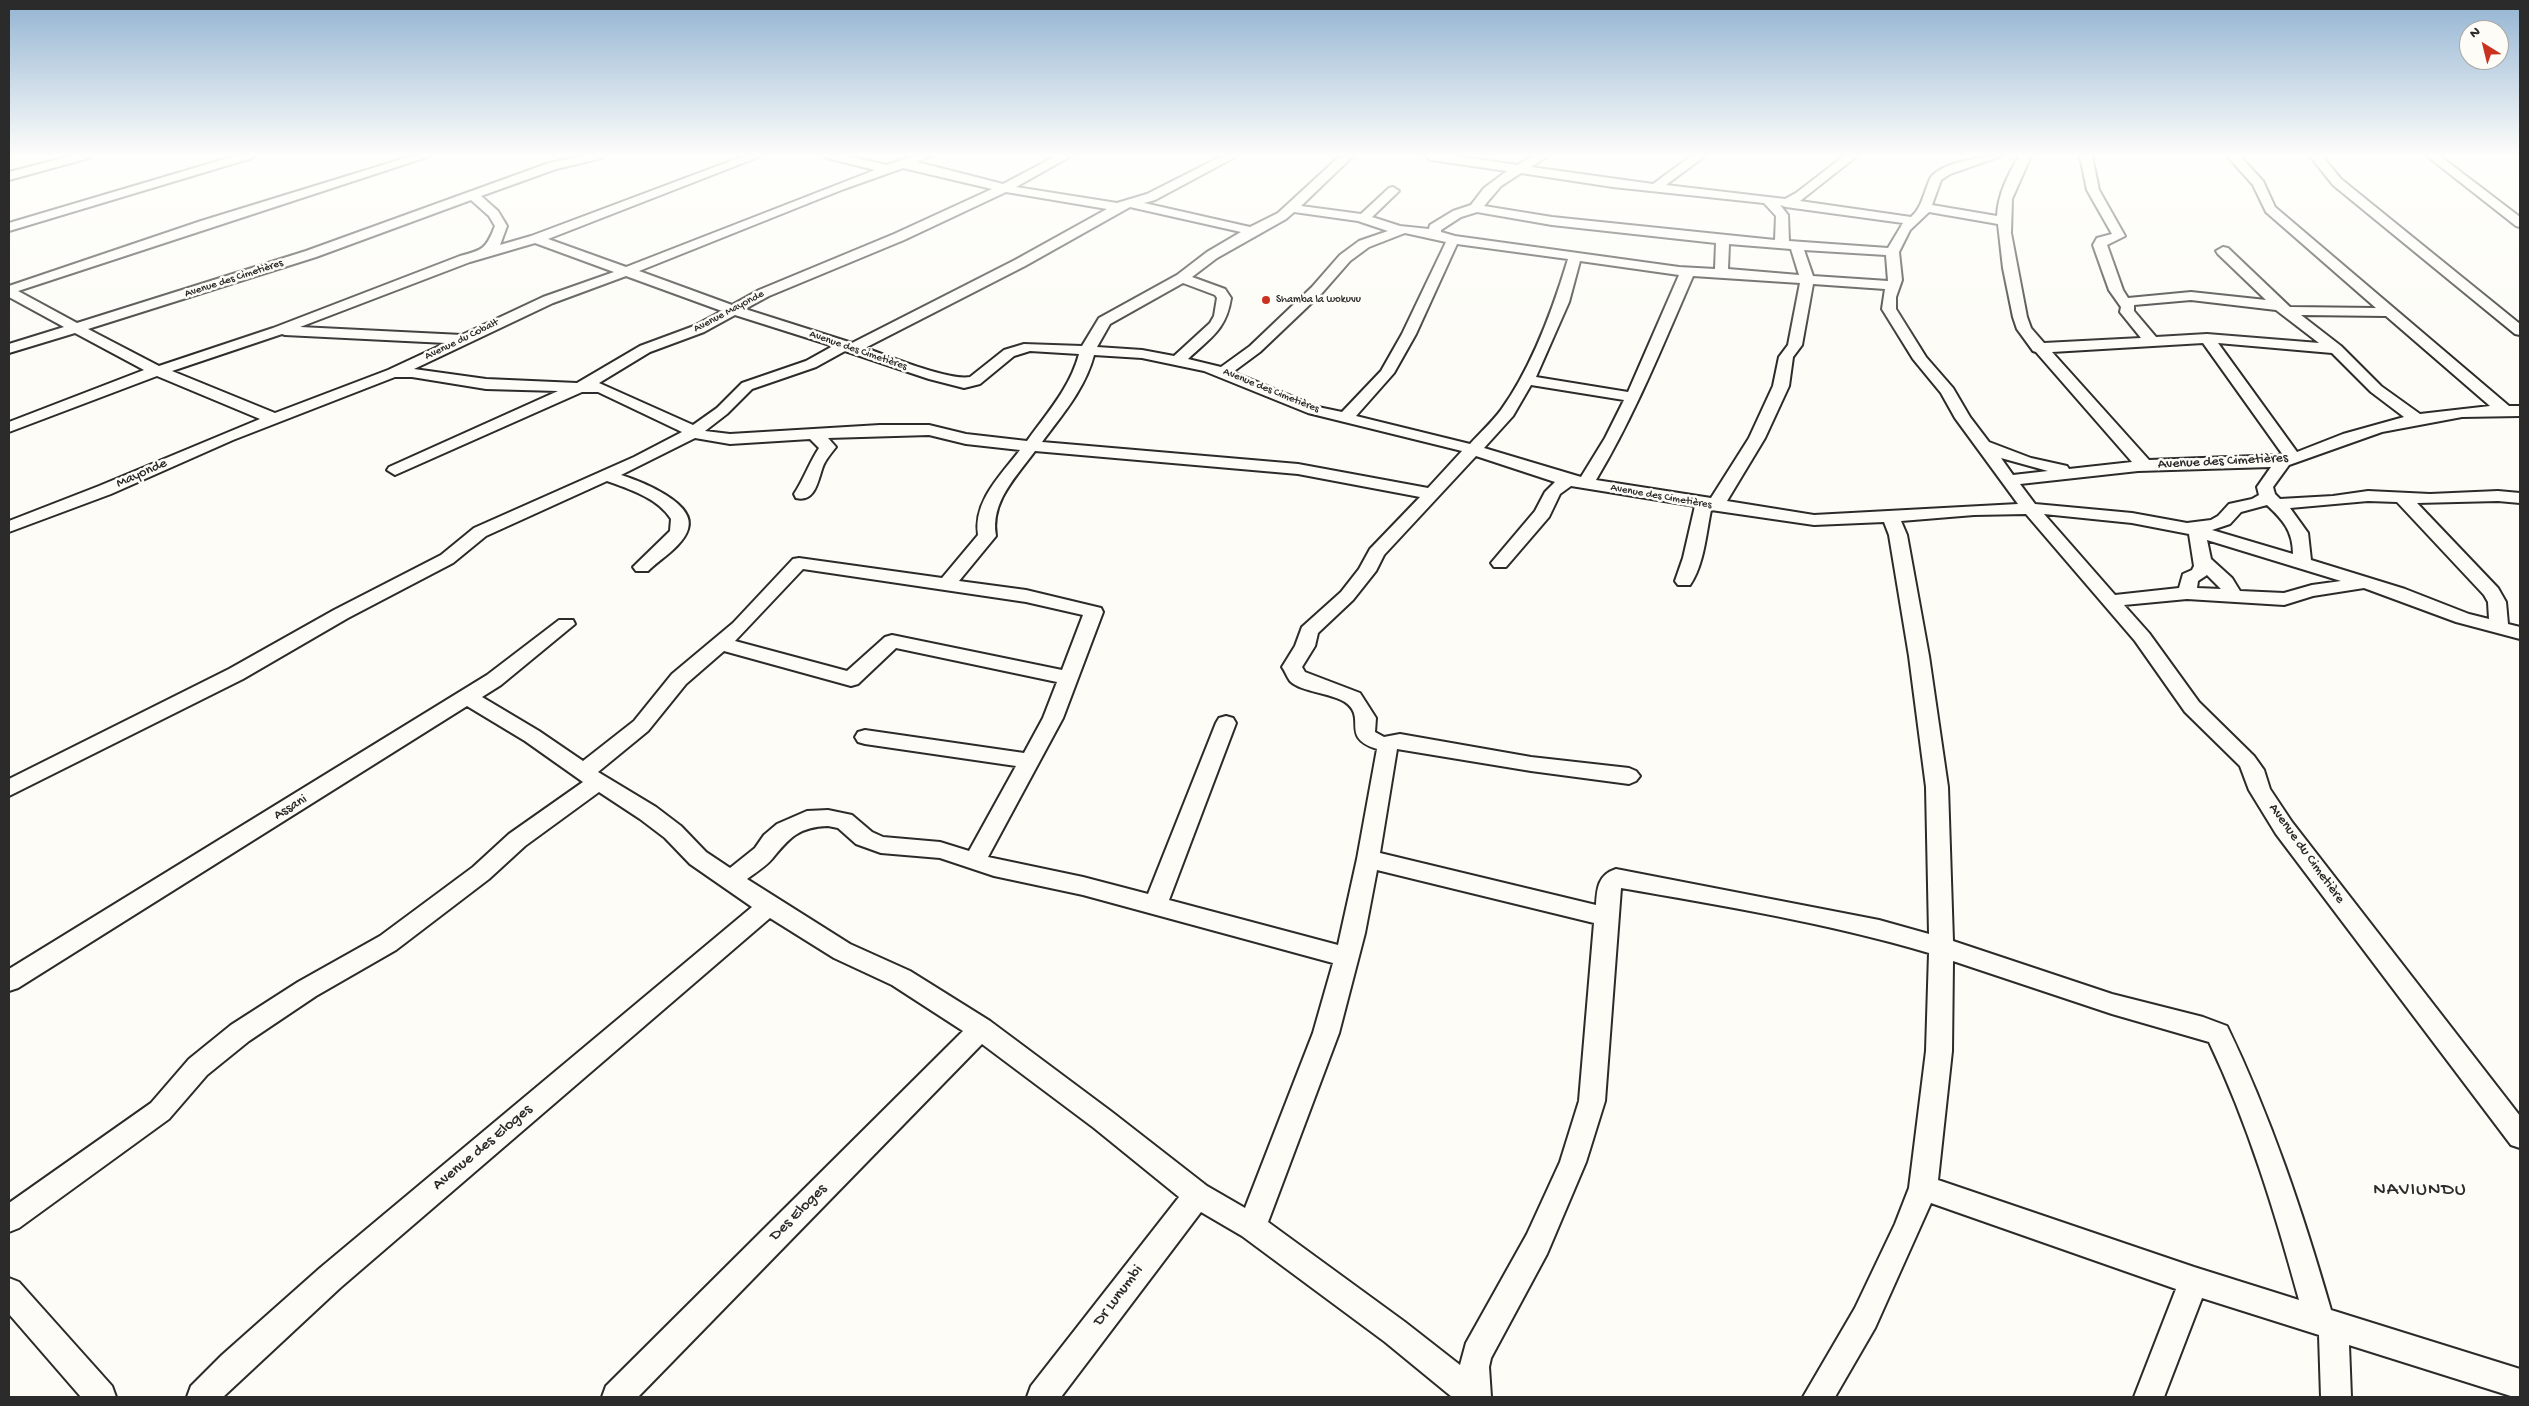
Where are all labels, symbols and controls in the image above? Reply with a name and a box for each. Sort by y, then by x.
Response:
north arrow [2459,20,2509,70]
text: N [2467,24,2484,43]
street label: Avenue des Cimetières [183,257,285,301]
street label: Avenue Mayonde [692,288,766,336]
place label: Shamba la wokuvu [1276,293,1361,307]
marker: Shamba la wokuvu [1260,294,1272,306]
street label: Avenue du Cobalt [423,316,501,364]
street label: Avenue des Cimetières [807,328,909,374]
street label: Avenue des Cimetières [1221,366,1321,416]
street label: Avenue des Cimetières [2157,450,2289,474]
street label: Mayonde [114,455,170,493]
street label: Avenue des Cimetières [1609,482,1713,512]
street label: Assani [271,791,311,825]
street label: Avenue du Cimetière [2264,801,2348,907]
street label: Avenue des Eloges [429,1101,537,1195]
street label: Des Eloges [766,1180,832,1246]
district label: NAVIUNDU [2372,1180,2468,1202]
street label: Dr Lunumbi [1090,1262,1148,1330]

